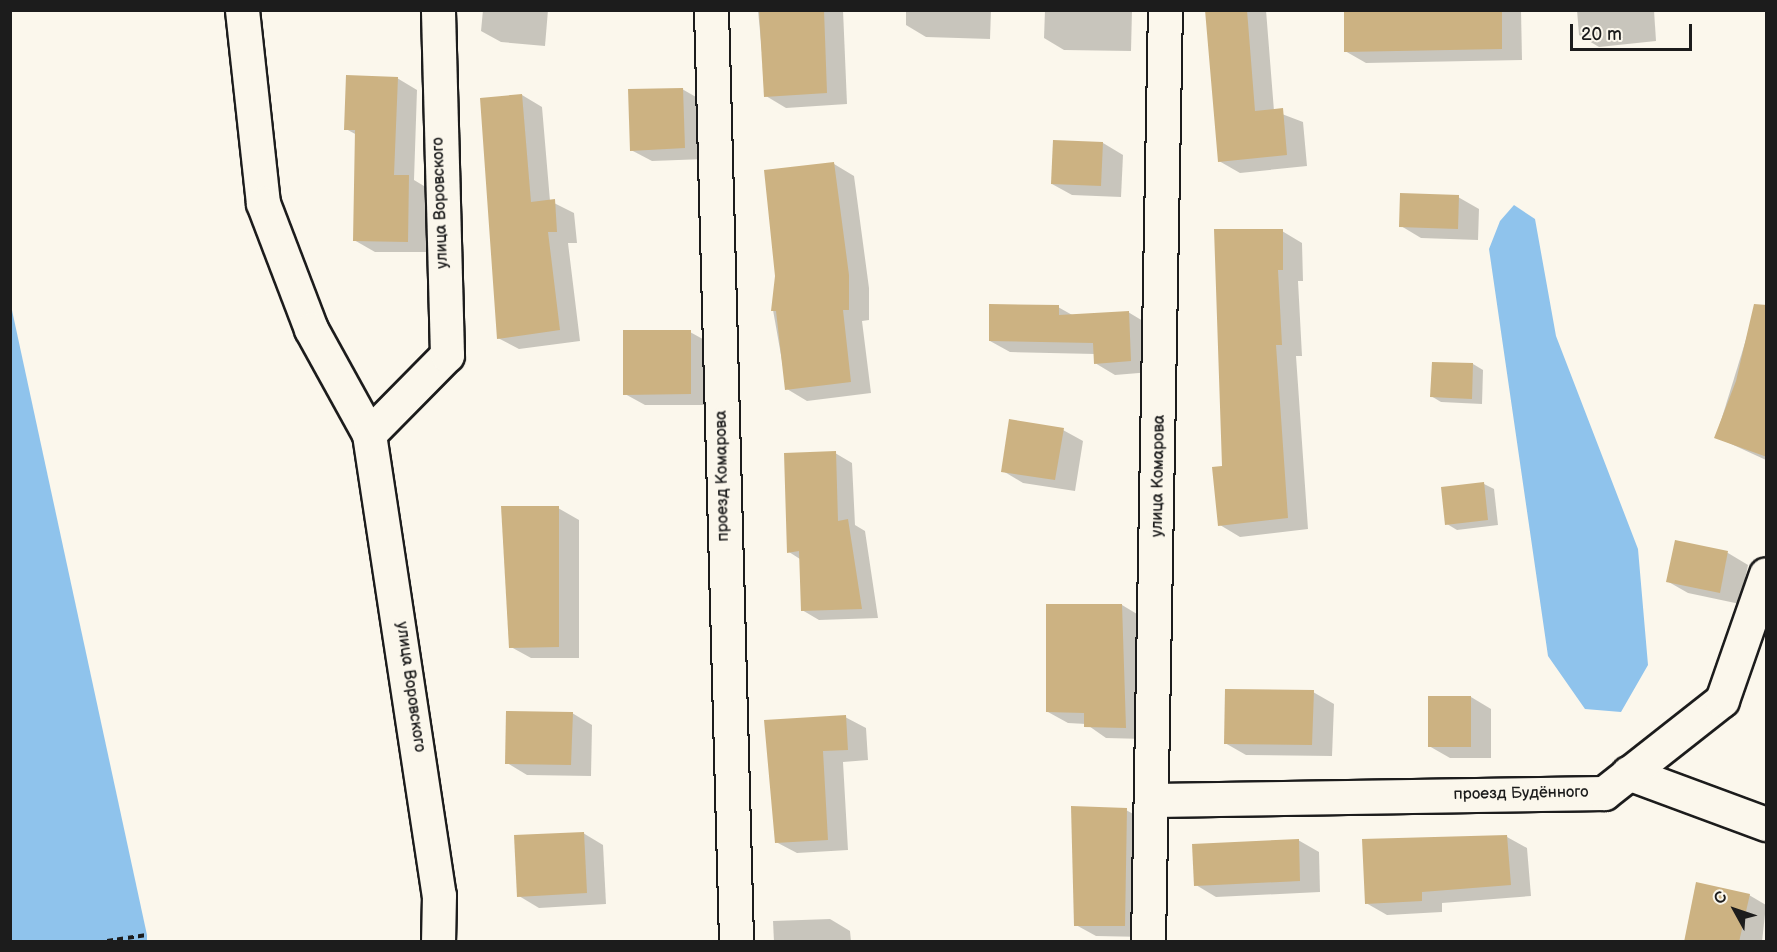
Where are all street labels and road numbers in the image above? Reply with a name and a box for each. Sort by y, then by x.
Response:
street label: улица Воровского [429,137,453,269]
street label: проезд Комарова [712,410,734,542]
street label: улица Комарова [1148,415,1170,537]
street label: улица Воровского [391,621,429,753]
street label: проезд Будённого [1453,783,1589,805]

